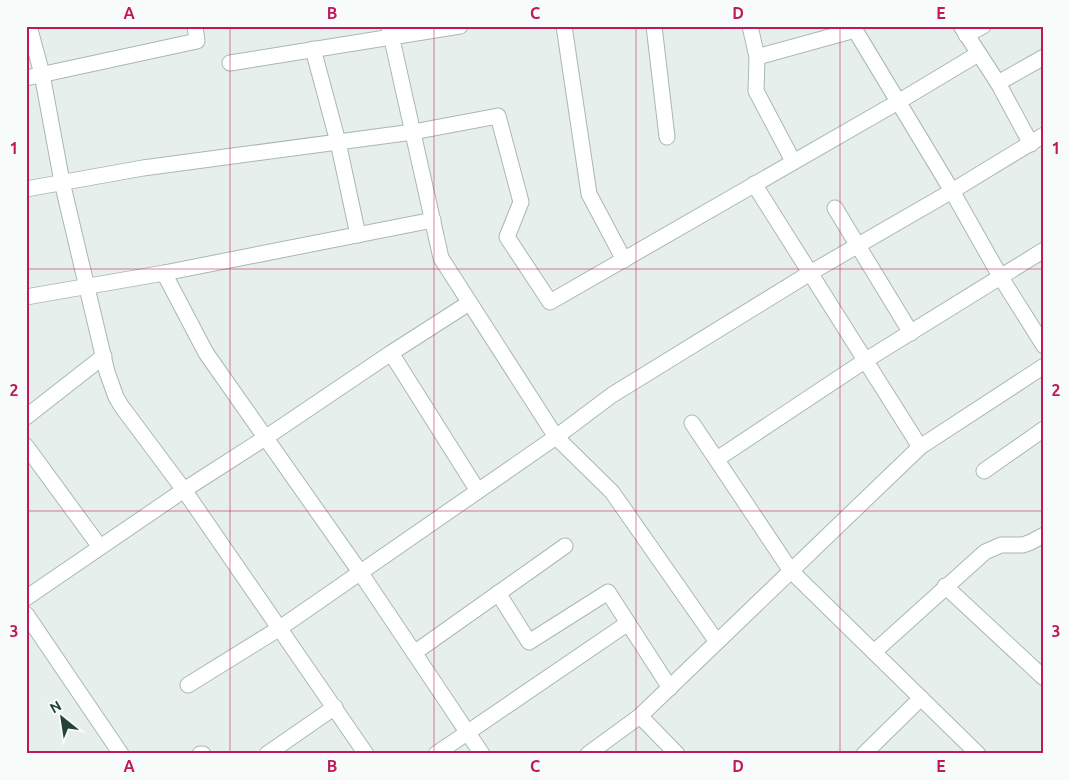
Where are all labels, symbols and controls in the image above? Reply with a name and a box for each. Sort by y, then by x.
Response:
text: A [123,4,135,22]
text: B [327,4,337,22]
text: C [530,4,540,22]
text: D [732,4,744,22]
text: E [936,4,946,22]
text: 1 [9,139,19,157]
text: 1 [1051,139,1061,157]
text: 2 [9,381,19,399]
text: 2 [1051,381,1061,399]
text: 3 [9,622,19,640]
text: 3 [1051,622,1061,640]
north arrow [38,692,88,742]
text: N [47,697,64,716]
text: A [123,757,135,775]
text: B [327,757,337,775]
text: C [530,757,540,775]
text: D [732,757,744,775]
text: E [936,757,946,775]

